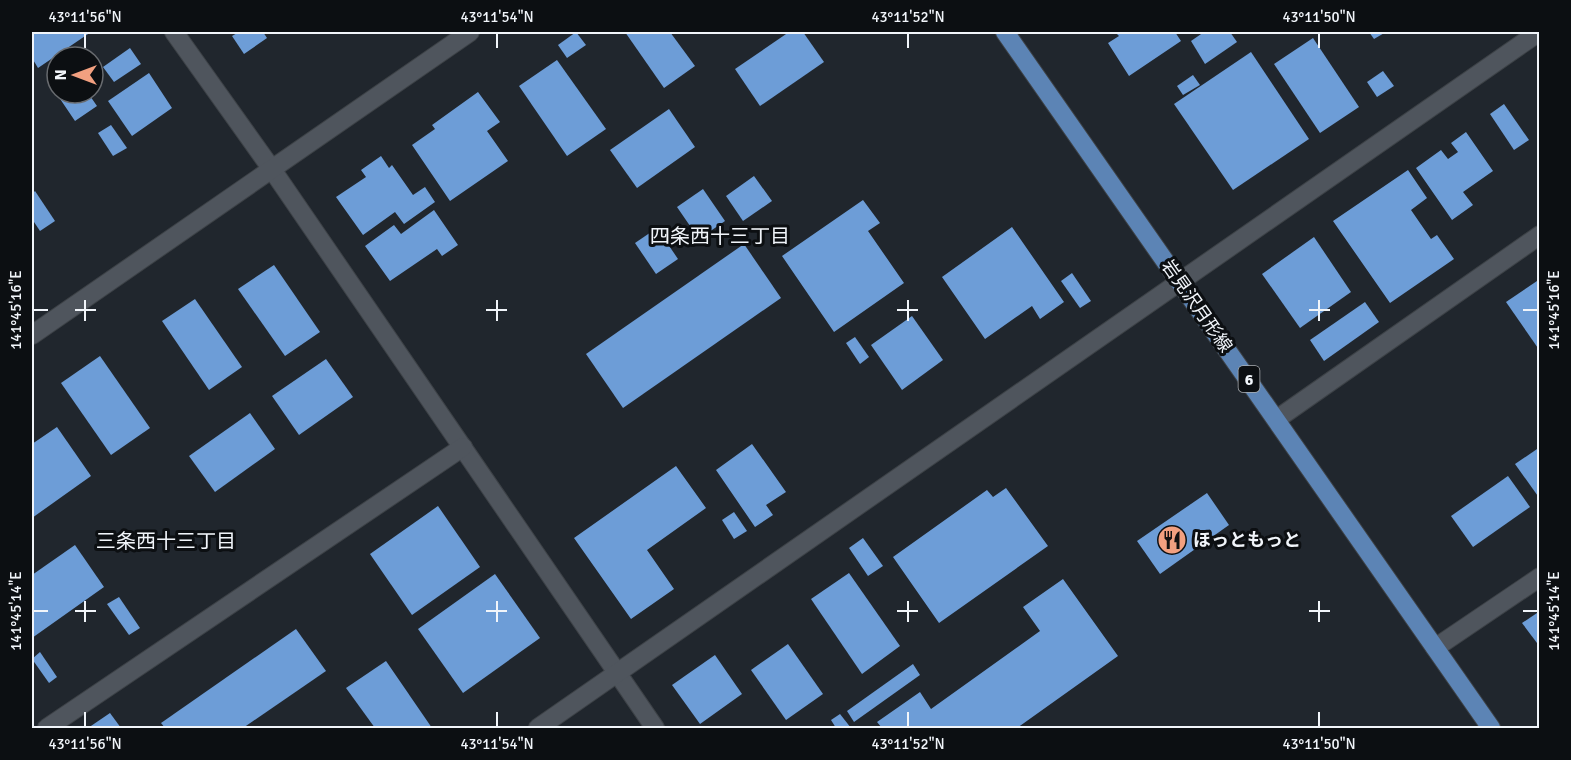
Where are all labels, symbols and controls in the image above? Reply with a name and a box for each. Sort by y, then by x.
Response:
text: 43°11'56"N [48,8,122,26]
text: 43°11'54"N [460,8,534,26]
text: 43°11'52"N [871,8,945,26]
text: 43°11'50"N [1282,8,1356,26]
north arrow [45,45,105,105]
text: N [51,69,71,81]
district label: 四条西十三丁目 [650,224,790,249]
street label: 岩見沢月形線 [1157,255,1237,357]
text: 141°45'16"E [7,270,25,350]
text: 141°45'16"E [1545,270,1563,350]
road number: 6 [1238,366,1260,392]
restaurant icon: ほっともっと [1156,524,1188,556]
district label: 三条西十三丁目 [96,529,236,554]
place label: ほっともっと [1193,529,1301,551]
text: 141°45'14"E [7,571,25,651]
text: 141°45'14"E [1545,571,1563,651]
text: 43°11'56"N [48,735,122,753]
text: 43°11'54"N [460,735,534,753]
text: 43°11'52"N [871,735,945,753]
text: 43°11'50"N [1282,735,1356,753]

